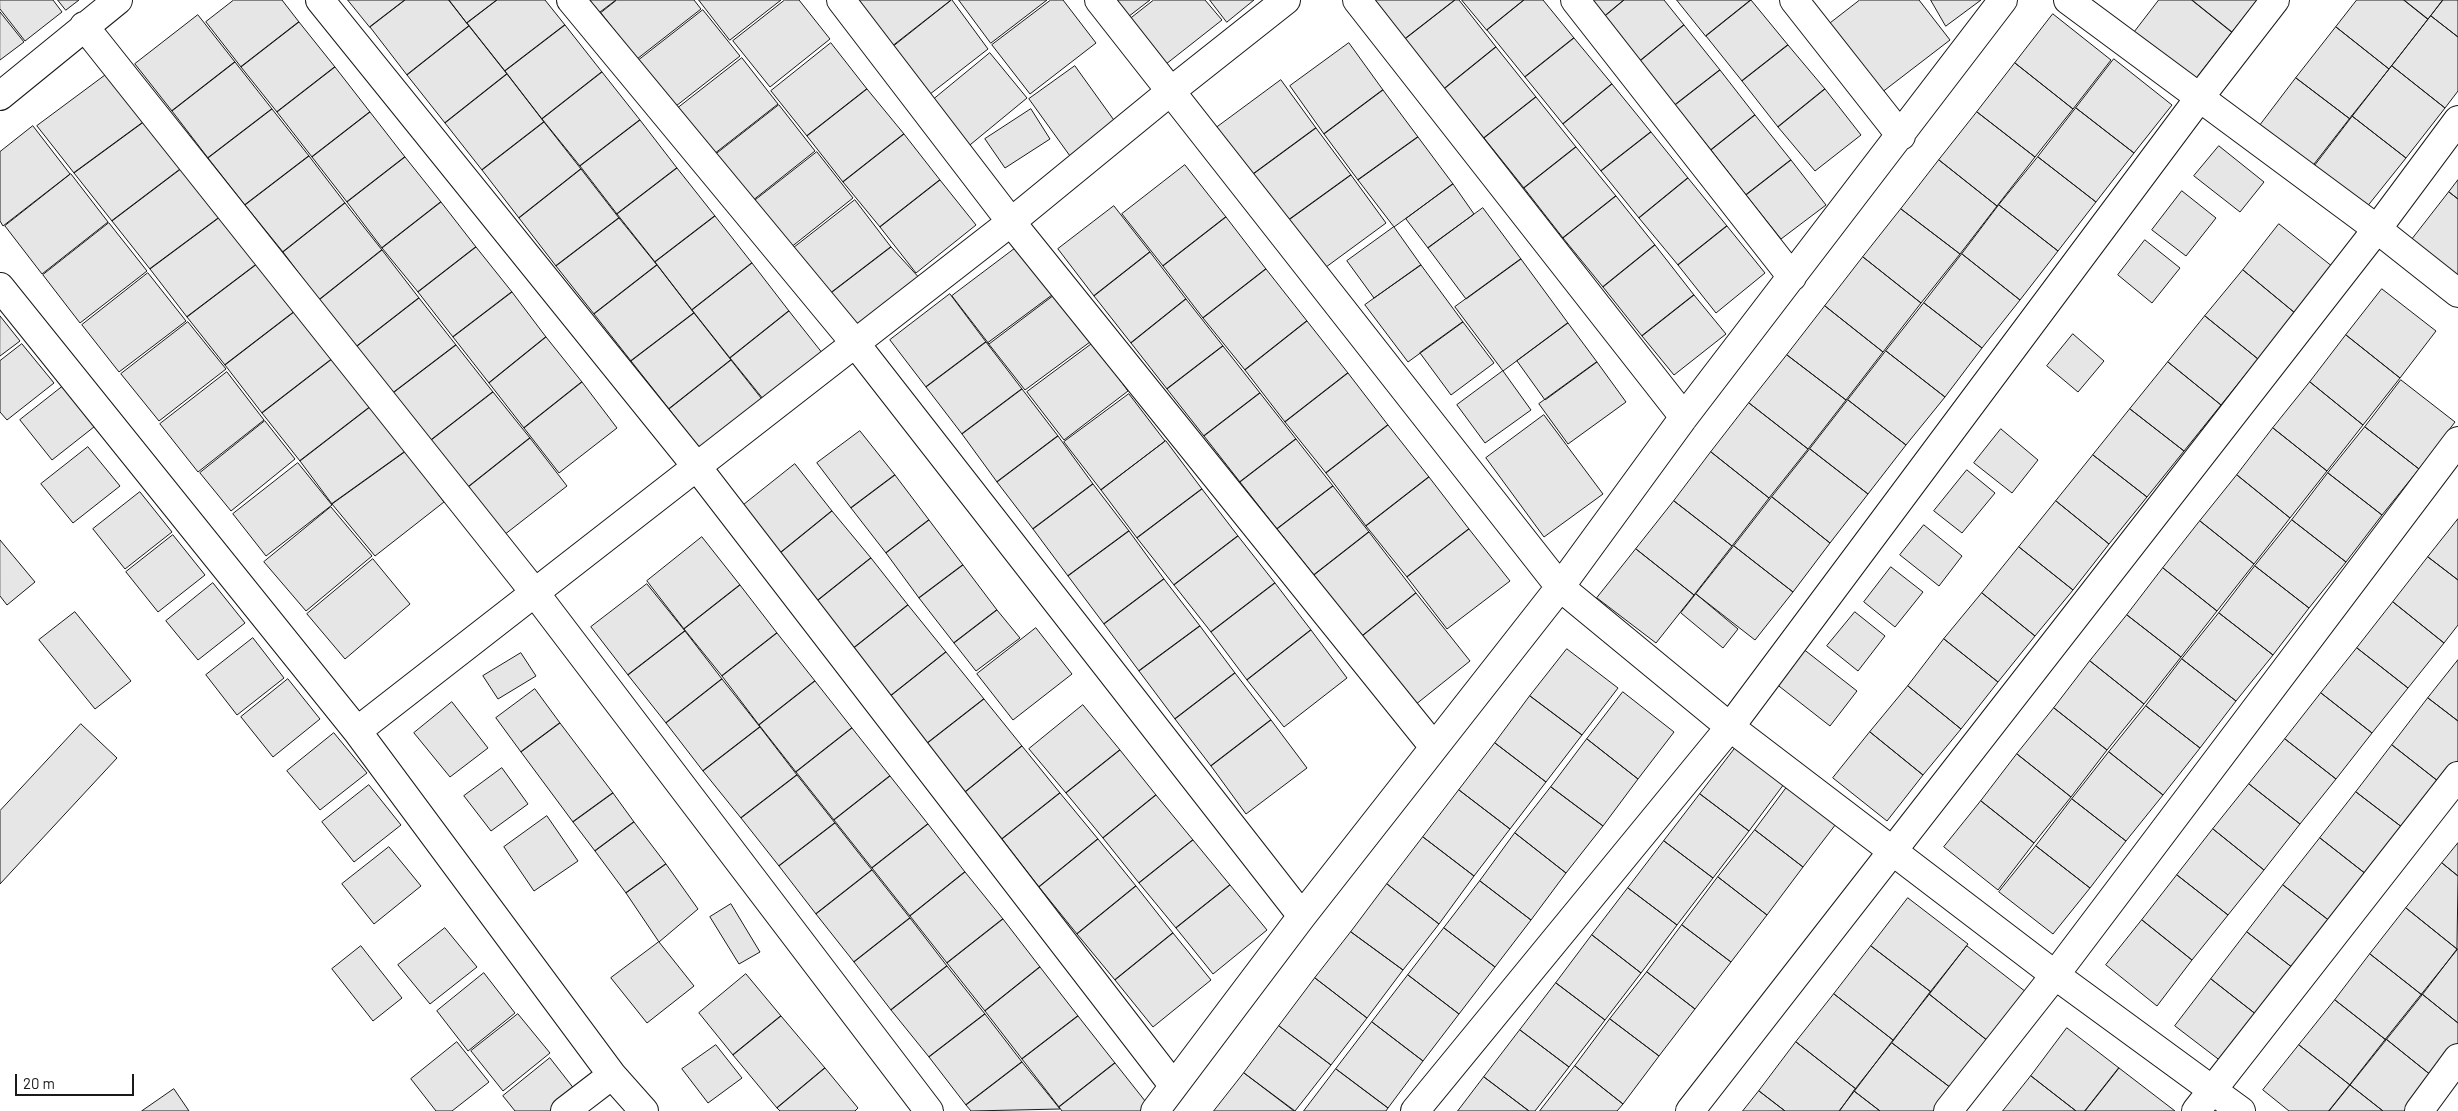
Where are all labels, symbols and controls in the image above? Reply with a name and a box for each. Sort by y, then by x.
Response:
scale bar [18,1064,136,1096]
text: 20 m [23,1074,55,1092]

